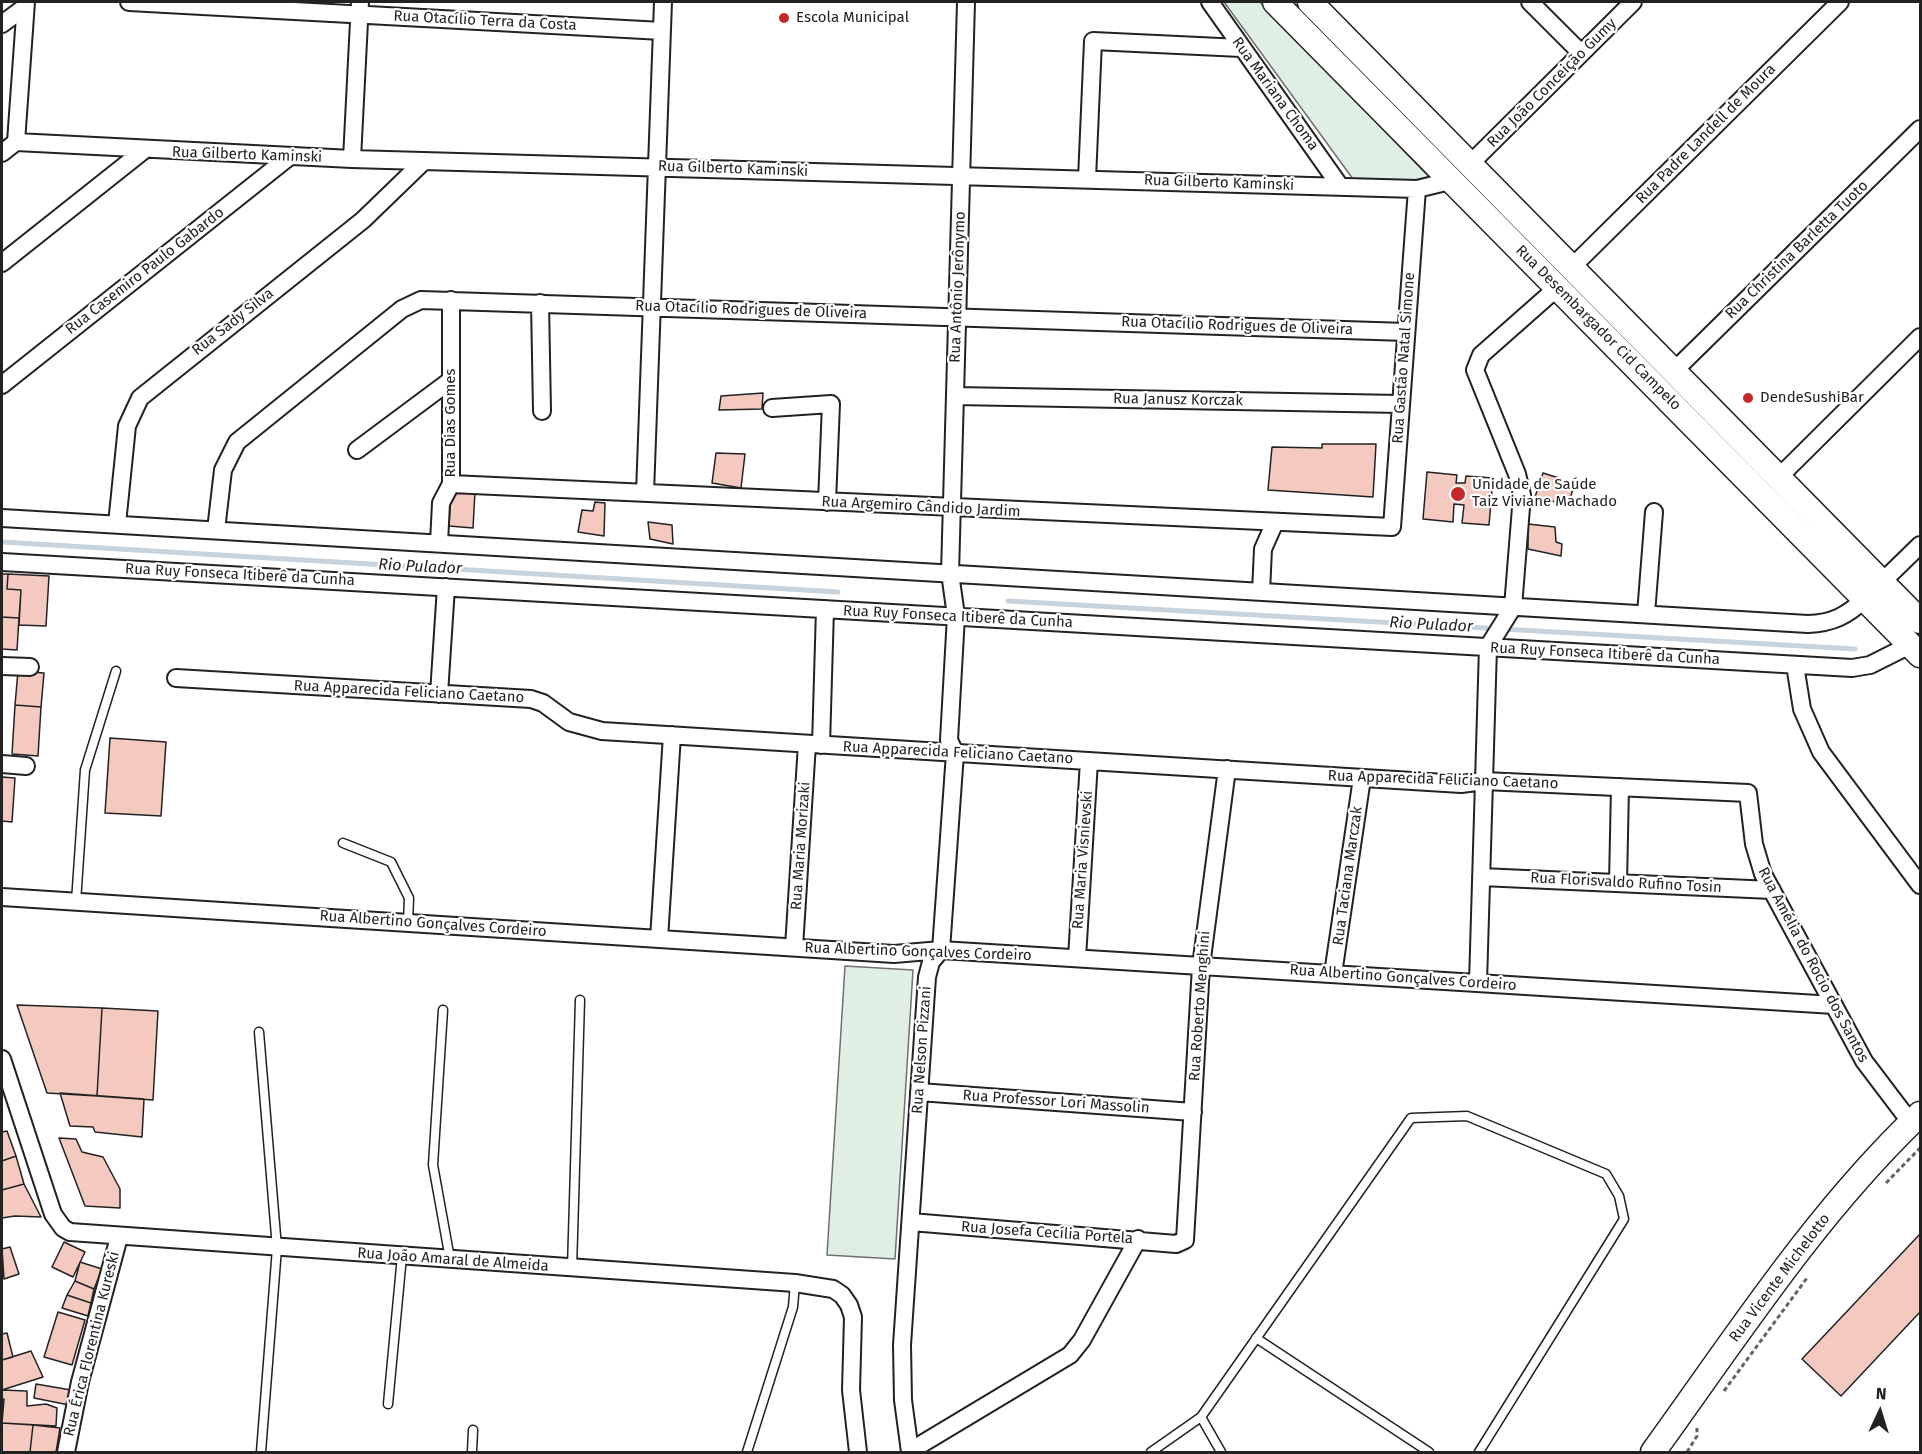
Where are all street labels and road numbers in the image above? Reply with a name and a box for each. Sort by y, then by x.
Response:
street label: Rua Otacílio Terra da Costa [393,7,577,35]
street label: Rua João Conceição Gumy [1484,15,1620,151]
street label: Rua Mariana Choma [1228,34,1322,154]
street label: Rua Padre Landell de Moura [1632,60,1780,208]
street label: Rua Gilberto Kaminski [171,143,323,167]
street label: Rua Gilberto Kaminski [657,157,809,181]
street label: Rua Gilberto Kaminski [1143,171,1295,195]
street label: Rua Christina Barletta Tuoto [1722,177,1872,323]
street label: Rua Casemiro Paulo Gabardo [62,204,228,338]
street label: Rua Antônio Jerônymo [946,211,970,363]
street label: Rua Desembargador Cid Campelo [1512,242,1684,414]
street label: Rua Gastão Natal Simone [1389,272,1419,444]
street label: Rua Sady Silva [189,285,277,359]
street label: Rua Otacílio Rodrigues de Oliveira [635,297,867,323]
street label: Rua Otacílio Rodrigues de Oliveira [1121,313,1353,339]
street label: Rua Dias Gomes [442,368,460,478]
street label: Rua Janusz Korczak [1113,390,1243,410]
street label: Rua Argemiro Cândido Jardim [821,493,1021,521]
street label: Rua Ruy Fonseca Itiberê da Cunha [125,560,355,590]
street label: Rua Ruy Fonseca Itiberê da Cunha [843,602,1073,632]
street label: Rua Ruy Fonseca Itiberê da Cunha [1490,639,1720,669]
street label: Rua Apparecida Feliciano Caetano [293,677,525,707]
street label: Rua Apparecida Feliciano Caetano [842,738,1074,768]
street label: Rua Apparecida Feliciano Caetano [1327,767,1559,793]
street label: Rua Maria Morizaki [788,781,814,911]
street label: Rua Maria Visnievski [1069,790,1097,930]
street label: Rua Taciana Marczak [1329,805,1367,947]
street label: Rua Amélia do Rocio dos Santos [1754,864,1872,1066]
street label: Rua Florisvaldo Rufino Tosin [1530,869,1722,897]
street label: Rua Albertino Gonçalves Cordeiro [319,907,547,941]
street label: Rua Roberto Menghini [1186,930,1214,1082]
street label: Rua Albertino Gonçalves Cordeiro [804,939,1032,965]
street label: Rua Albertino Gonçalves Cordeiro [1289,961,1517,995]
street label: Rua Nelson Pizzani [909,985,935,1115]
street label: Rua Professor Lori Massolin [962,1086,1150,1118]
street label: Rua Vicente Michelotto [1726,1210,1834,1346]
street label: Rua Josefa Cecília Portela [960,1218,1134,1248]
street label: Rua João Amaral de Almeida [357,1244,549,1276]
street label: Rua Érica Florentina Kureski [60,1250,124,1438]

